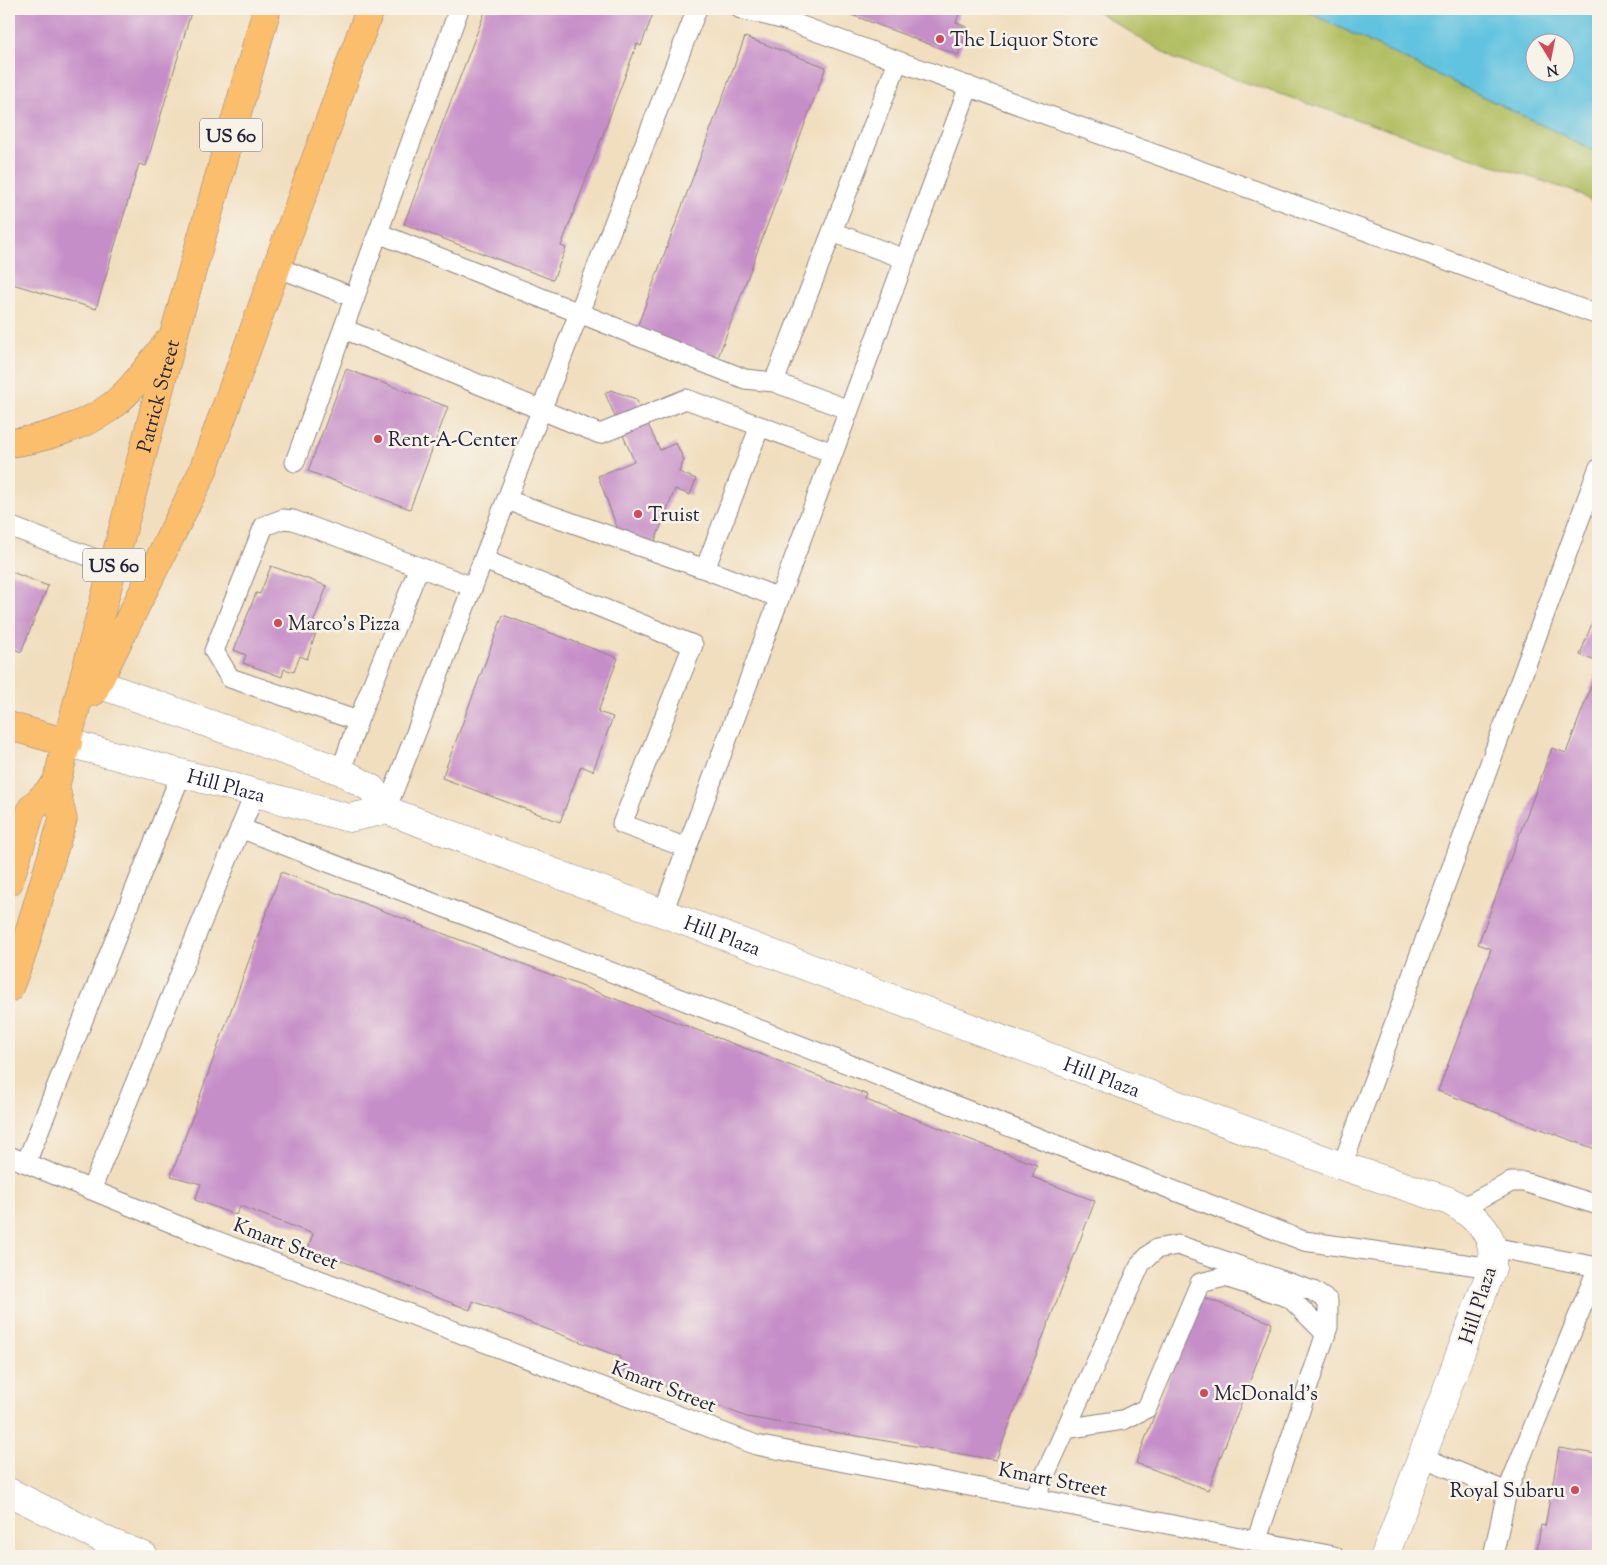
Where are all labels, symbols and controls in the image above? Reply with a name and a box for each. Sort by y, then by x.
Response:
place label: The Liquor Store [950,27,1099,56]
north arrow [1524,32,1574,82]
marker: The Liquor Store [934,33,946,45]
text: N [1545,58,1559,80]
road number: US 60 [200,118,262,152]
street label: Patrick Street [131,337,189,456]
place label: Rent-A-Center [388,427,518,456]
marker: Rent-A-Center [372,433,384,445]
place label: Truist [648,502,700,531]
marker: Truist [632,508,644,520]
road number: US 60 [83,548,145,582]
place label: Marco's Pizza [288,611,400,640]
marker: Marco's Pizza [272,617,284,629]
street label: Hill Plaza [183,763,268,812]
street label: Hill Plaza [679,910,764,965]
street label: Hill Plaza [1059,1051,1144,1106]
street label: Kmart Street [228,1212,342,1279]
street label: Hill Plaza [1453,1263,1505,1348]
street label: Kmart Street [606,1355,720,1422]
place label: McDonald's [1214,1381,1318,1410]
marker: McDonald's [1198,1387,1210,1399]
street label: Kmart Street [996,1457,1110,1506]
place label: Royal Subaru [1450,1478,1565,1507]
marker: Royal Subaru [1569,1484,1581,1496]

